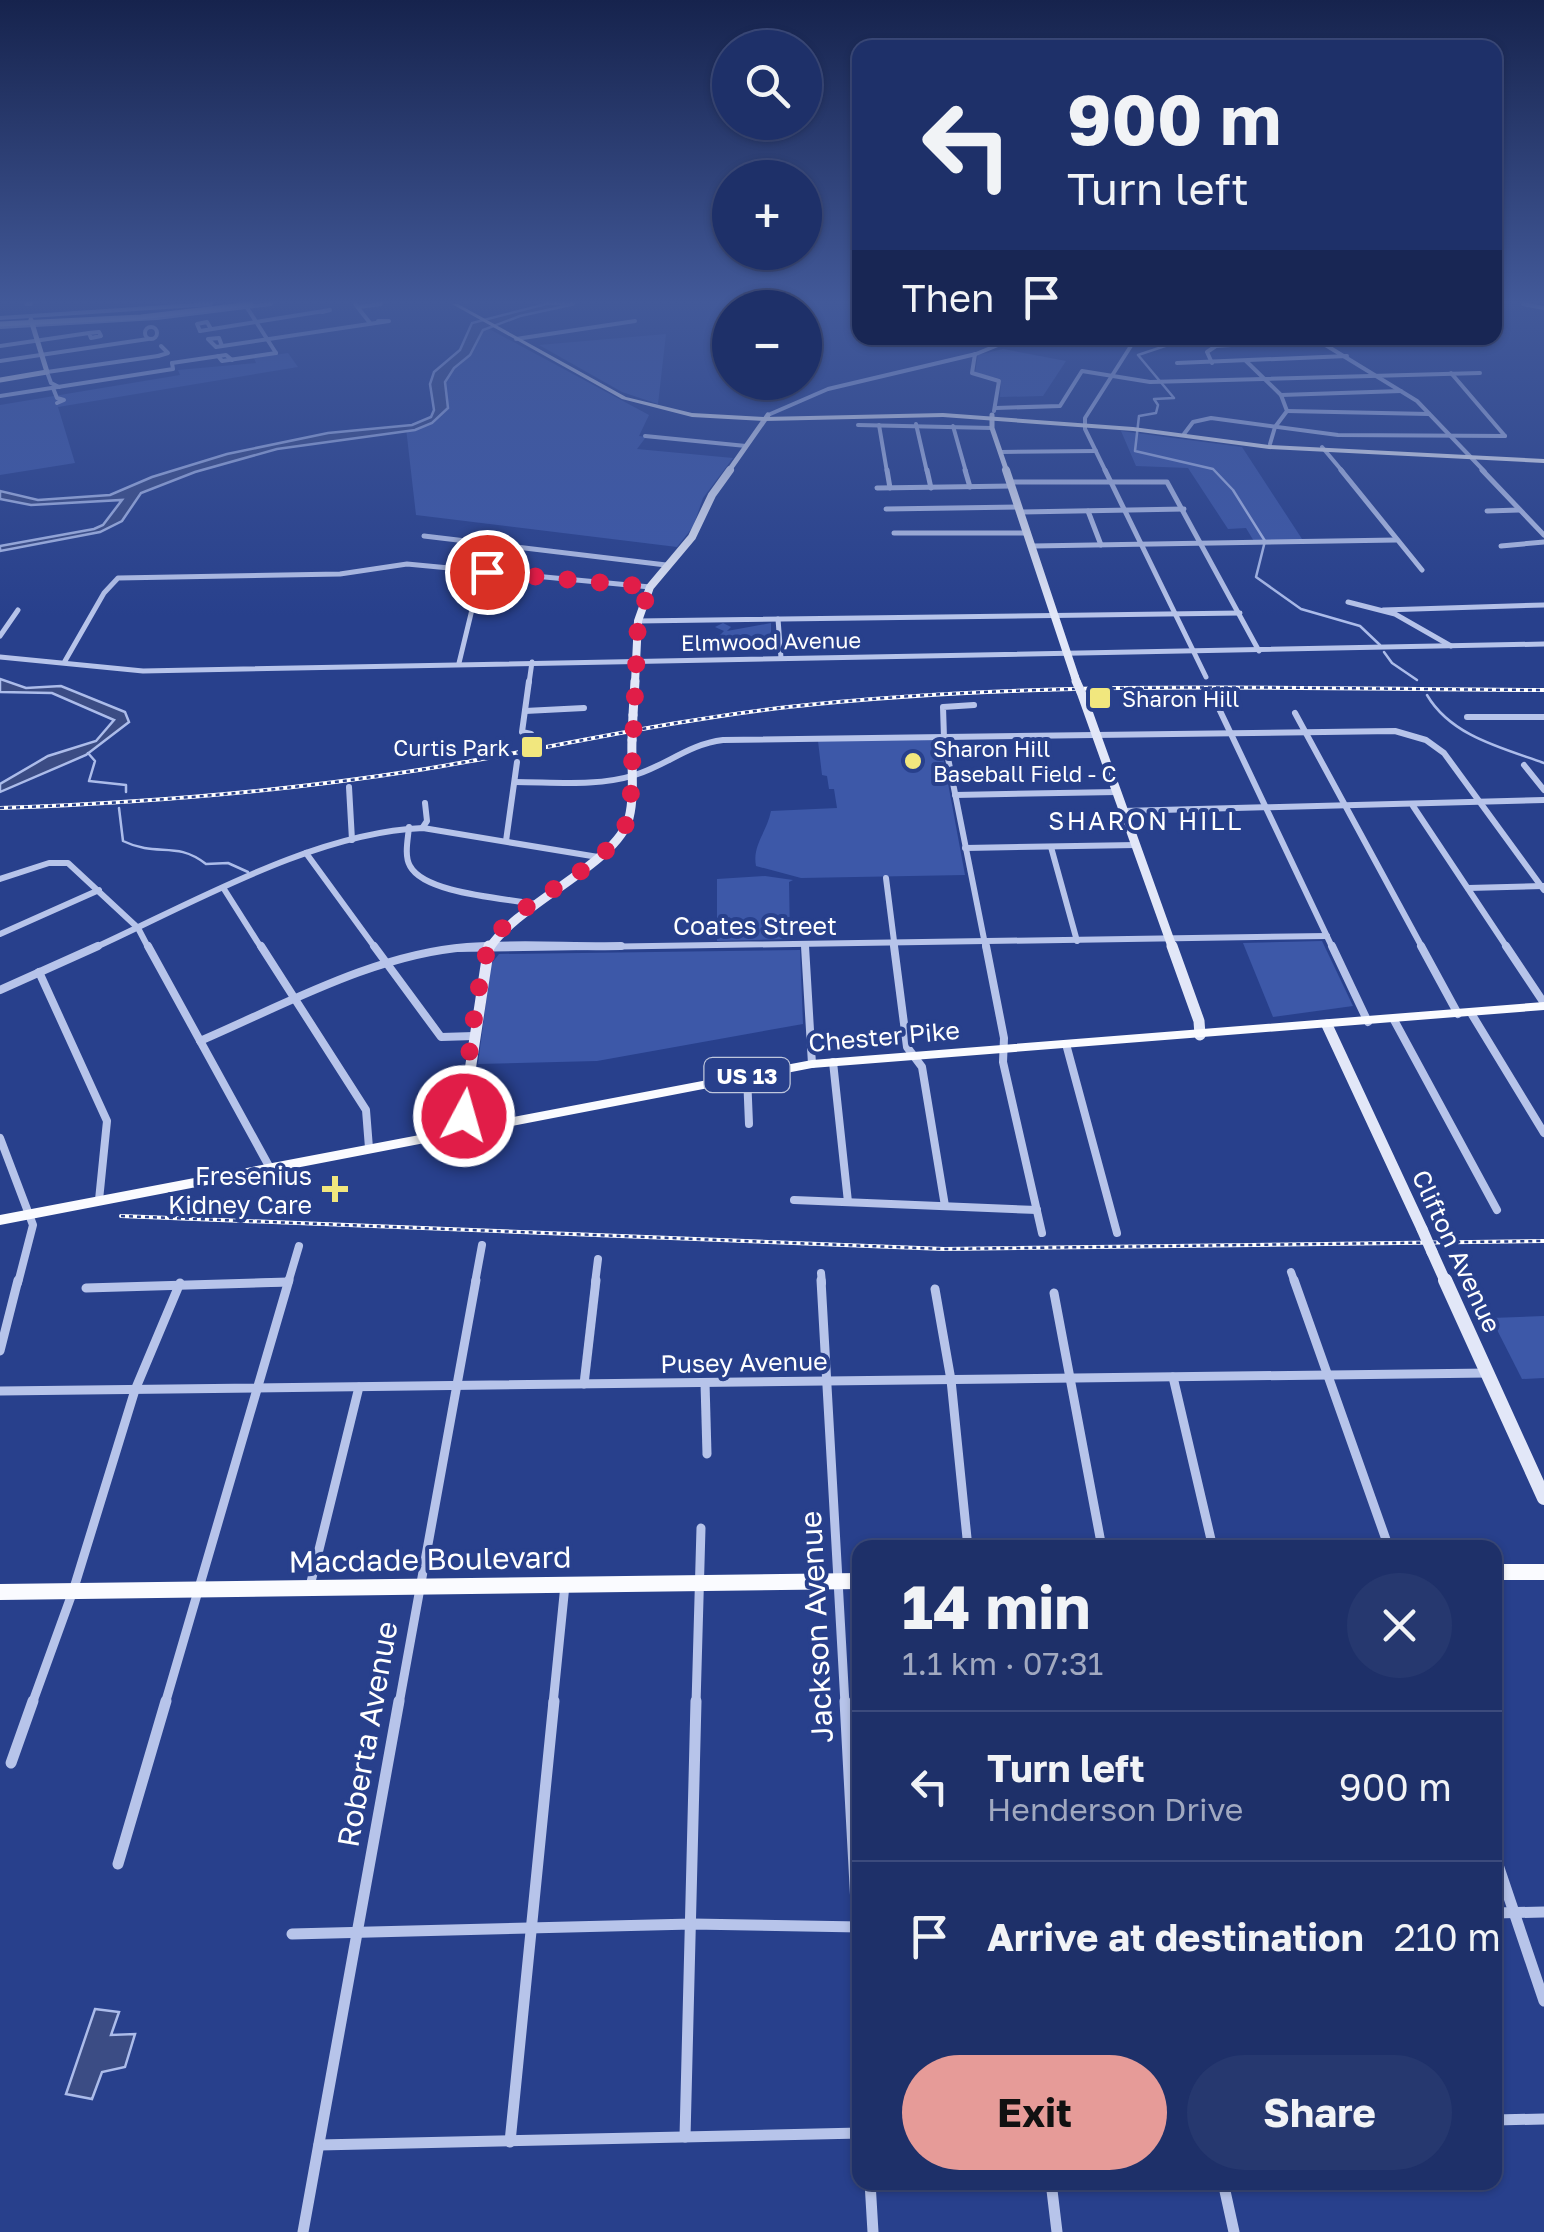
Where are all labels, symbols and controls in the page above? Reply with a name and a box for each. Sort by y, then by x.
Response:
map controls [712,30,822,400]
button: search [712,30,822,140]
text: 900 m [1067,76,1281,160]
icon: left [902,80,1032,210]
button: + [712,160,822,270]
text: Turn left [1067,161,1249,215]
icon: arrive [1014,270,1069,325]
text: Then [902,275,994,320]
button: − [712,290,822,400]
pin [445,530,530,615]
icon: arrive [460,545,515,600]
street label: Elmwood Avenue [681,626,861,656]
marker: Sharon Hill [1087,685,1113,711]
place label: Sharon Hill [1122,685,1239,712]
place label: Curtis Park [393,734,510,761]
marker: Curtis Park [519,734,545,760]
place label: Sharon Hill Baseball Field - C [933,735,1117,787]
marker: Sharon Hill Baseball Field - C [902,750,924,772]
district label: SHARON HILL [1048,805,1244,836]
street label: Coates Street [673,910,837,941]
street label: Chester Pike [807,1014,961,1058]
road number: US 13 [704,1058,790,1092]
position arrow [412,1064,516,1168]
place label: Fresenius Kidney Care [168,1160,312,1220]
street label: Clifton Avenue [1406,1165,1508,1337]
marker: Fresenius Kidney Care [322,1176,348,1202]
street label: Pusey Avenue [660,1345,828,1379]
street label: Jackson Avenue [792,1510,840,1744]
street label: Macdade Boulevard [288,1539,572,1579]
text: 14 min [902,1570,1091,1642]
button: close [1347,1573,1452,1678]
street label: Roberta Avenue [329,1618,405,1850]
text: 1.1 km · 07:31 [902,1644,1103,1682]
text: Turn left [987,1745,1145,1790]
icon: left [902,1759,957,1814]
text: 900 m [1339,1764,1452,1809]
text: Henderson Drive [987,1790,1243,1828]
icon: arrive [902,1909,957,1964]
text: Arrive at destination [987,1914,1364,1959]
text: 210 m [1394,1914,1501,1959]
button: Exit [902,2055,1167,2170]
button: Share [1187,2055,1452,2170]

